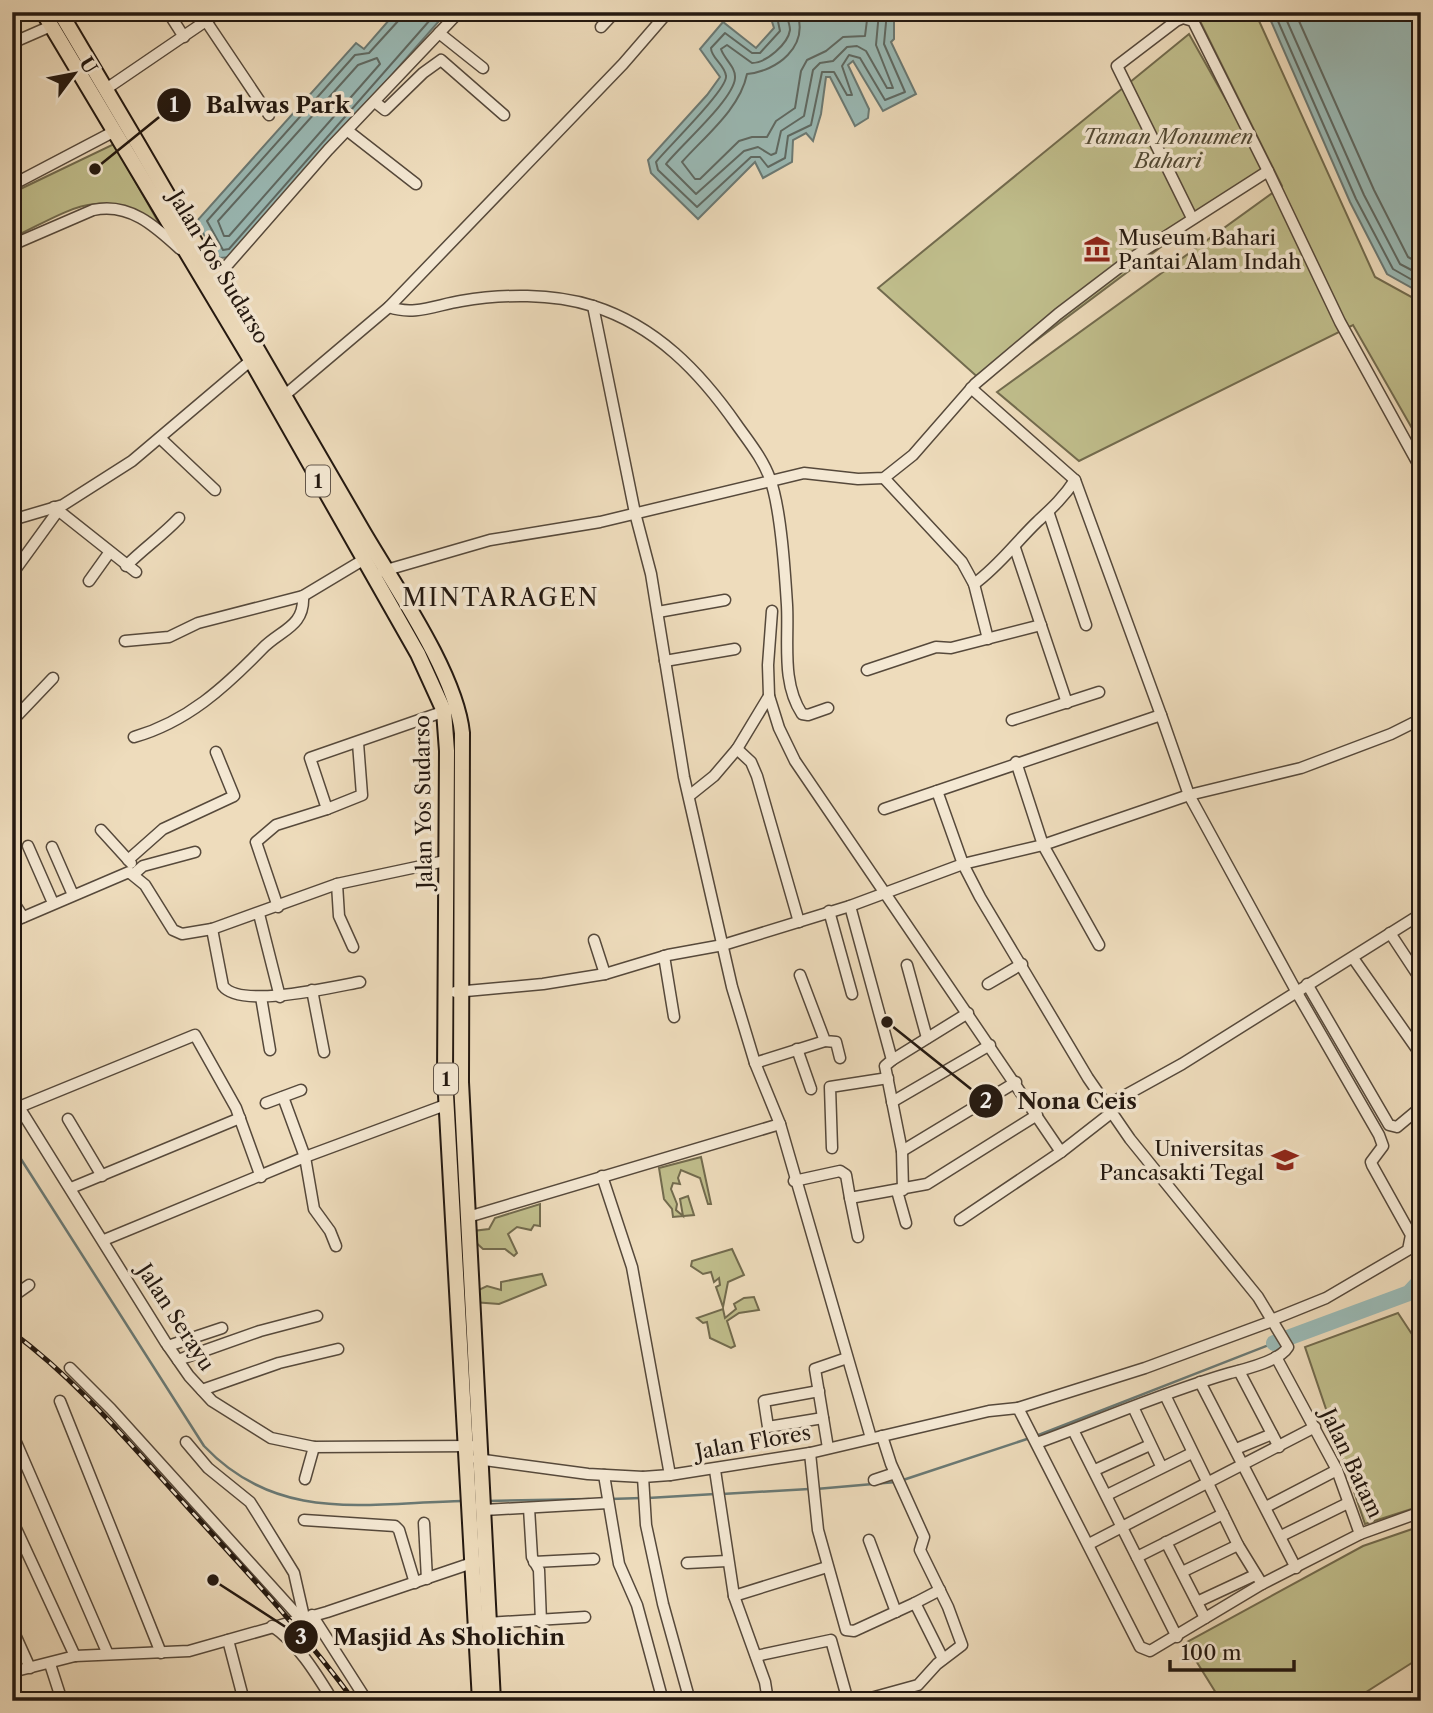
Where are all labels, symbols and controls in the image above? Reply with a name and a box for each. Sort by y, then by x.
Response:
north arrow [38,38,108,108]
text: U [74,53,102,78]
callout: Balwas Park [157,83,364,127]
text: Balwas Park [206,91,351,119]
text: 1 [169,92,179,117]
park label: Taman Monumen Bahari [1083,124,1253,173]
street label: Jalan Yos Sudarso [162,183,274,348]
place label: Museum Bahari Pantai Alam Indah [1118,225,1302,274]
museum icon: Museum Bahari Pantai Alam Indah [1082,234,1112,264]
road number: 1 [306,466,330,496]
district label: MINTARAGEN [402,583,600,612]
street label: Jalan Yos Sudarso [409,715,437,892]
road number: 1 [434,1064,458,1094]
callout: Nona Ceis [968,1079,1151,1123]
text: Nona Ceis [1017,1087,1137,1115]
text: 2 [980,1088,992,1113]
place label: Universitas Pancasakti Tegal [1099,1136,1264,1185]
school or university icon: Universitas Pancasakti Tegal [1270,1145,1300,1175]
street label: Jalan Serayu [131,1256,220,1375]
street label: Jalan Batam [1314,1401,1388,1522]
street label: Jalan Flores [691,1420,813,1465]
callout: Masjid As Sholichin [283,1615,579,1659]
text: Masjid As Sholichin [333,1623,565,1651]
text: 3 [295,1624,307,1649]
scale bar [1170,1629,1295,1673]
text: 100 m [1181,1640,1242,1665]

